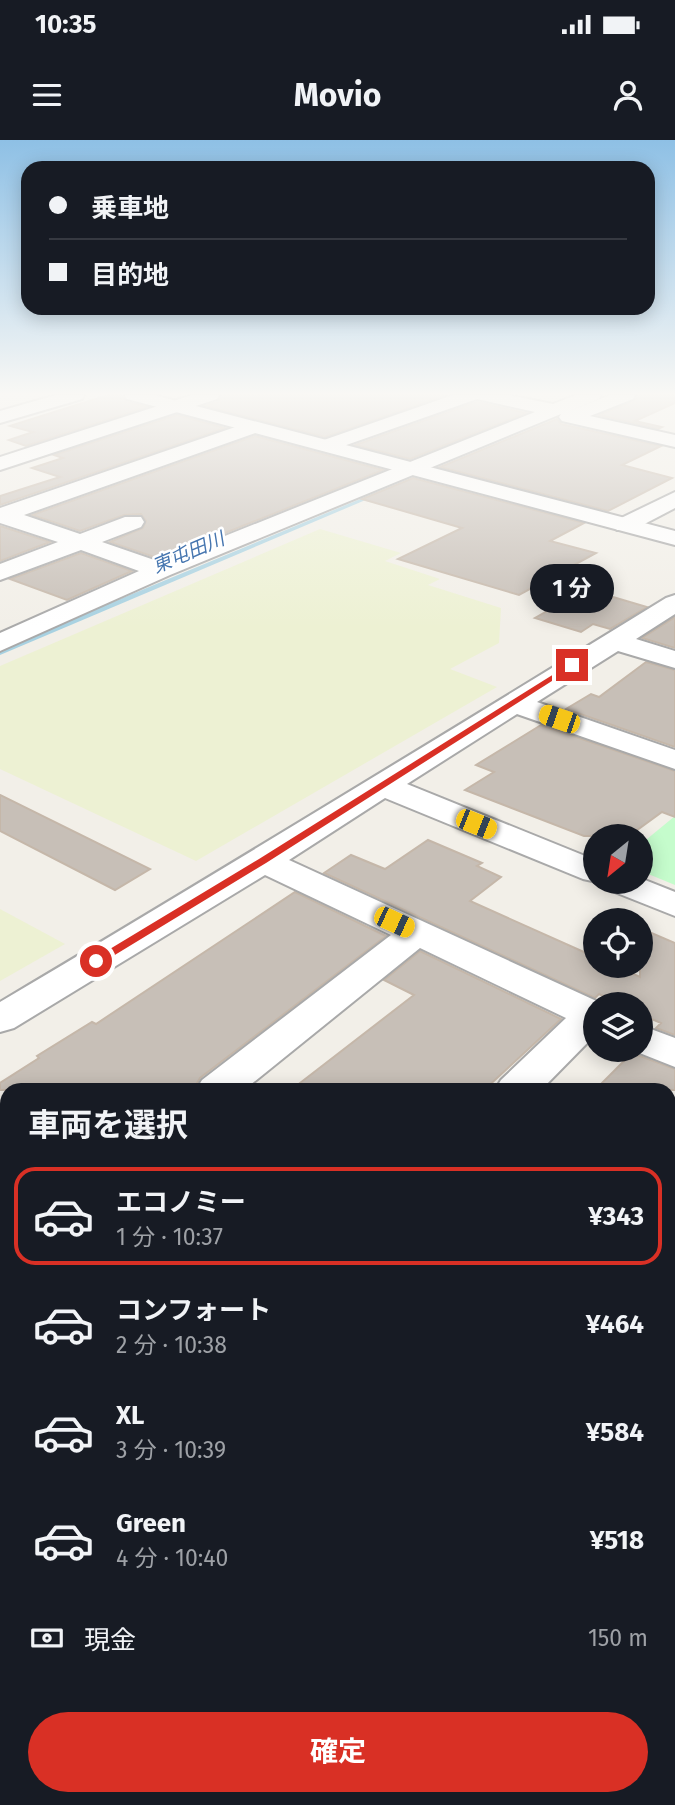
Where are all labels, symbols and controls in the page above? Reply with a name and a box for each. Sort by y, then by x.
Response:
text: 10:35 [35,9,96,40]
icon: menu [28,76,66,114]
text: Movio [294,76,381,114]
icon: person [609,76,647,114]
text: 乗車地 [91,193,169,224]
text: 目的地 [91,260,169,291]
water label: 東屯田川 [149,526,230,578]
callout: 1 分 [530,564,614,612]
text: 1 分 [552,574,592,602]
route end [556,649,588,681]
car [536,702,583,736]
car [453,806,500,842]
north arrow [583,824,653,894]
map controls [583,824,653,1062]
car [371,904,418,940]
button: locate [583,908,653,978]
route start [80,945,112,977]
button: layers [583,992,653,1062]
text: 車両を選択 [28,1106,188,1144]
icon: car [32,1185,95,1248]
text: エコノミー [116,1187,246,1218]
text: ¥343 [588,1201,644,1232]
text: 1 分 · 10:37 [116,1223,223,1251]
icon: car [32,1293,95,1356]
text: コンフォート [116,1295,271,1326]
text: ¥464 [586,1309,644,1340]
text: 2 分 · 10:38 [116,1331,227,1359]
text: XL [116,1400,144,1431]
icon: car [32,1401,95,1464]
text: ¥584 [586,1417,644,1448]
text: 3 分 · 10:39 [116,1436,226,1464]
text: Green [116,1508,186,1539]
icon: car [32,1509,95,1572]
text: ¥518 [590,1525,644,1556]
text: 4 分 · 10:40 [116,1544,228,1572]
icon: cash [28,1619,66,1657]
text: 150 m [588,1624,648,1652]
text: 現金 [84,1625,136,1656]
button: 確定 [28,1712,648,1792]

